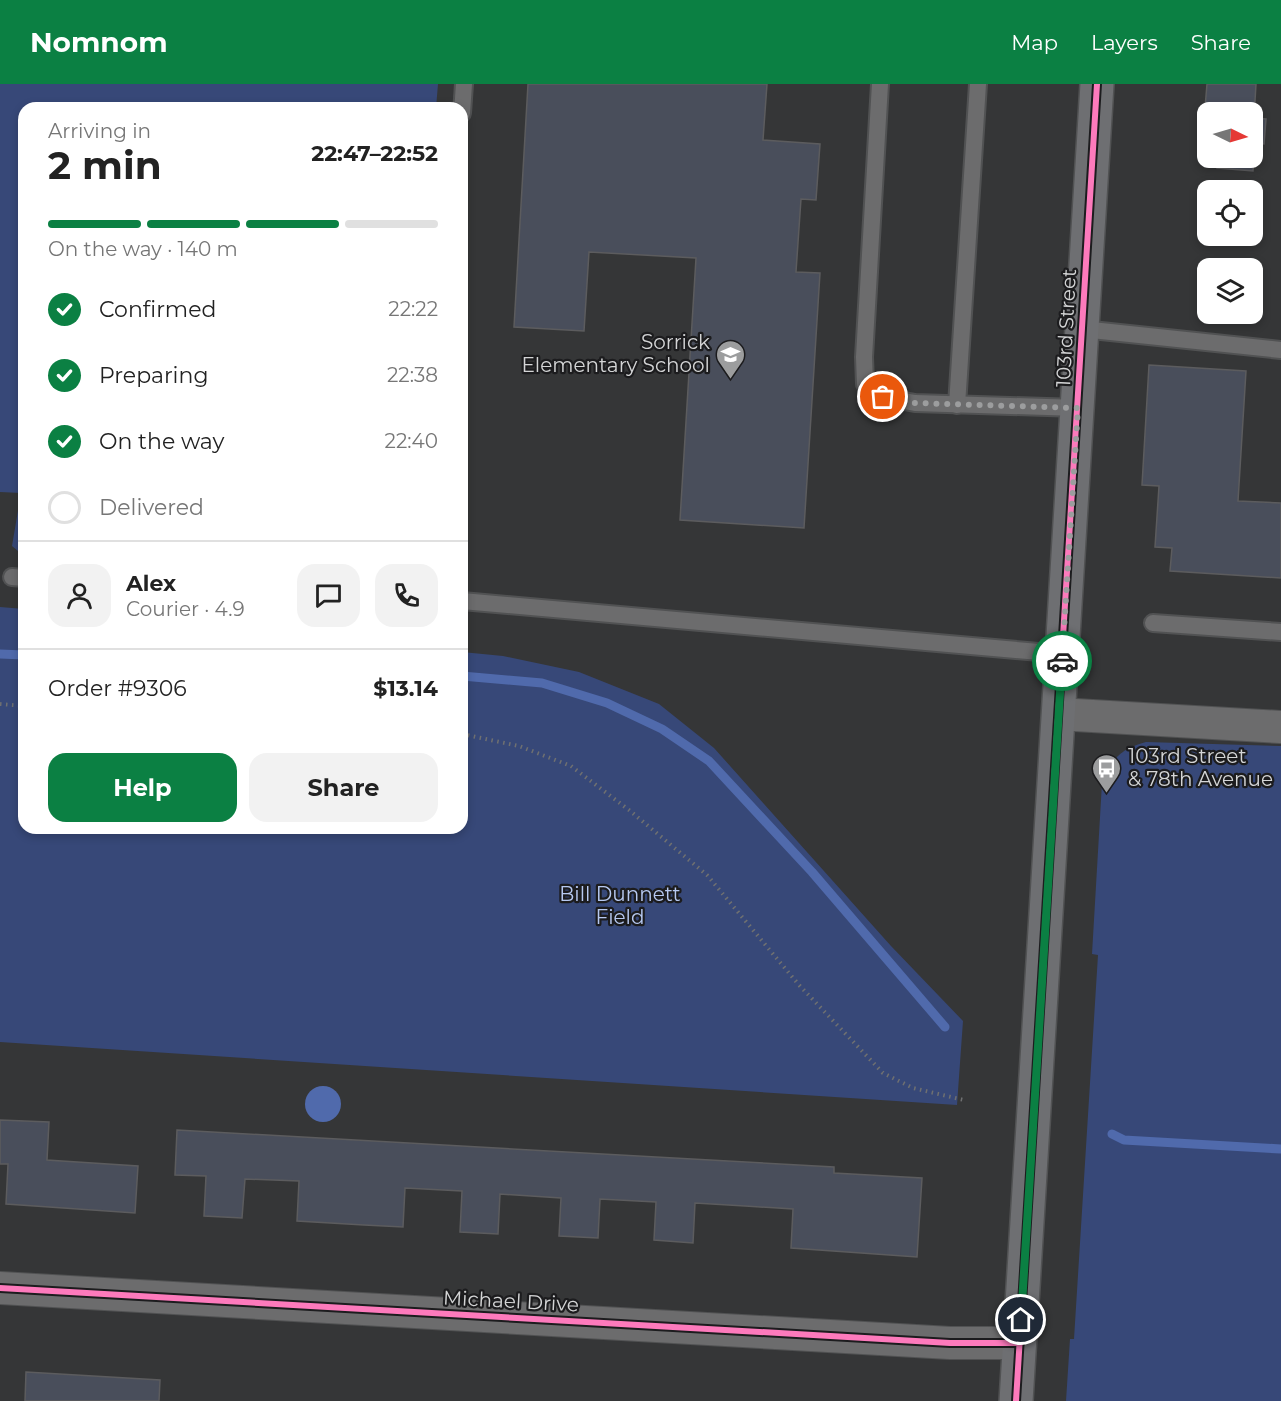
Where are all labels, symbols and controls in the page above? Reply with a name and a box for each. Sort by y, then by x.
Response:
text: Nomnom [30,25,168,59]
text: Map [1011,30,1058,55]
text: Layers [1091,30,1158,55]
text: Share [1191,30,1251,55]
north arrow [1197,102,1263,168]
map controls [1197,102,1263,324]
text: Arriving in [48,119,151,143]
text: 22:47–22:52 [311,140,438,167]
text: 2 min [48,141,162,189]
button: locate [1197,180,1263,246]
text: On the way · 140 m [48,237,238,261]
button: layers [1197,258,1263,324]
street label: 103rd Street [1051,268,1081,388]
icon: check [48,293,81,326]
text: Confirmed [99,296,216,323]
text: 22:22 [388,297,438,321]
place label: Sorrick Elementary School [521,330,710,377]
school or university icon: Sorrick Elementary School [715,338,747,380]
icon: check [48,359,81,392]
text: Preparing [99,362,208,389]
text: 22:38 [387,363,438,387]
pin [857,371,908,422]
icon: bag [866,380,899,413]
icon: check [48,425,81,458]
text: On the way [99,428,224,455]
text: 22:40 [385,429,438,453]
text: Delivered [99,494,204,521]
button: person [48,564,111,627]
button: chat [297,564,360,627]
button: phone [375,564,438,627]
text: Alex [126,570,176,597]
text: Courier · 4.9 [126,597,245,621]
courier [1032,631,1092,691]
icon: car [1046,645,1079,678]
text: Order #9306 [48,675,187,702]
text: $13.14 [373,675,438,702]
place label: 103rd Street & 78th Avenue [1128,744,1273,791]
bus stop icon: 103rd Street & 78th Avenue [1091,752,1123,794]
button: Help [48,753,237,822]
button: Share [249,753,438,822]
park label: Bill Dunnett Field [559,882,681,929]
street label: Michael Drive [442,1285,580,1317]
pin [995,1294,1046,1345]
icon: home [1004,1303,1037,1336]

